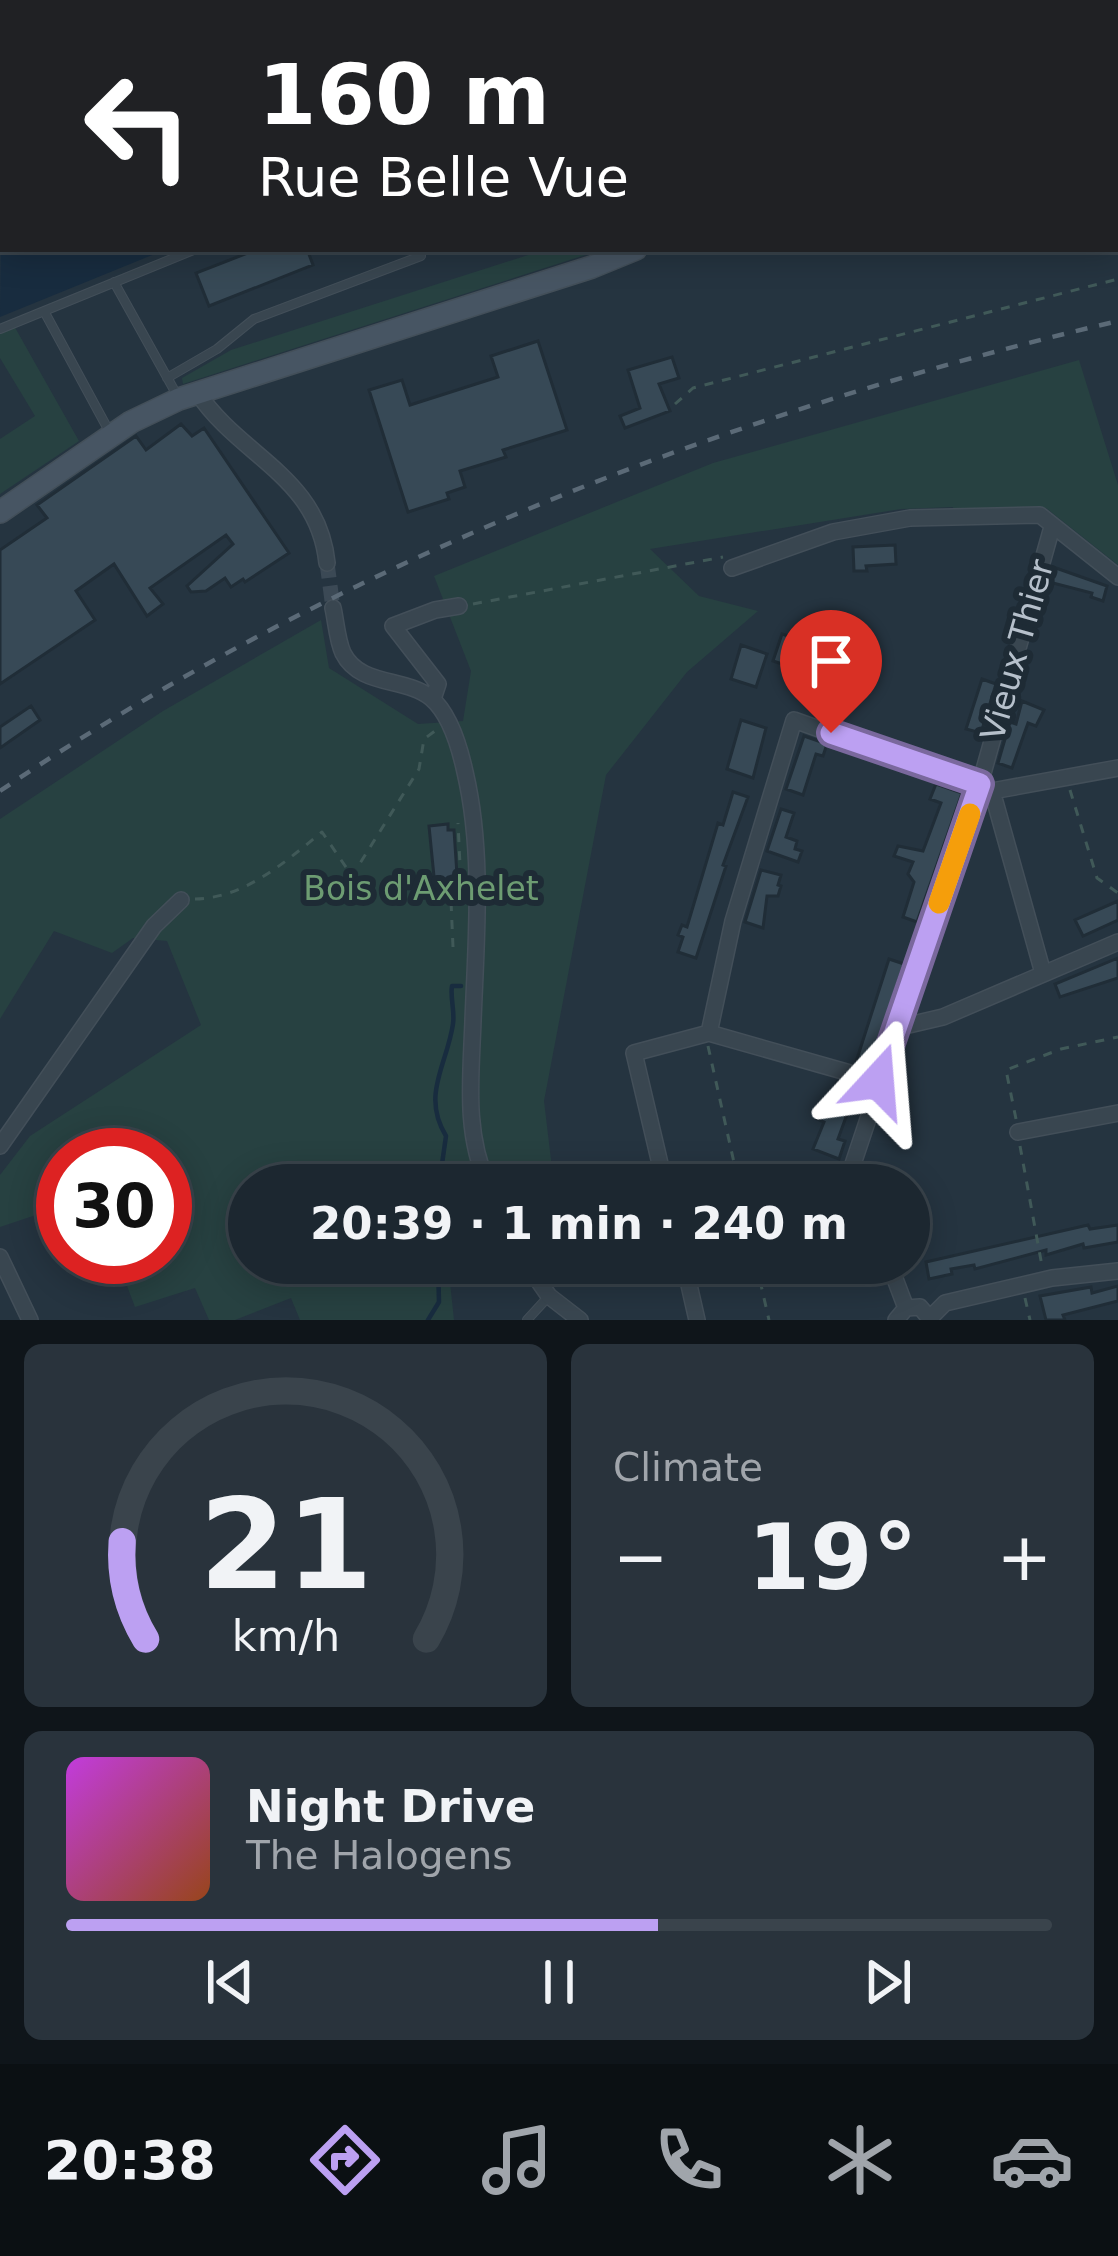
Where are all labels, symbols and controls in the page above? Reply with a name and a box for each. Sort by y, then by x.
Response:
text: 160 m [258,46,550,144]
icon: left [60,48,216,204]
text: Rue Belle Vue [258,146,629,209]
street label: Vieux Thier [973,555,1062,745]
pin [780,610,882,733]
icon: arrive [798,628,864,694]
park label: Bois d'Axhelet [303,869,539,908]
position arrow [815,1018,941,1144]
speed limit sign: 30 [36,1128,192,1284]
text: 20:39 · 1 min · 240 m [310,1197,848,1250]
text: Climate [613,1445,763,1490]
text: 21 [199,1472,372,1617]
text: 19° [747,1505,918,1610]
text: − [613,1519,668,1596]
text: + [997,1519,1052,1596]
text: km/h [231,1610,340,1660]
text: Night Drive [246,1780,535,1833]
text: The Halogens [246,1833,513,1878]
icon: previous [197,1949,263,2015]
icon: pause [526,1949,592,2015]
icon: next [855,1949,921,2015]
icon: directions [303,2118,387,2202]
icon: music [475,2118,559,2202]
icon: phone [647,2118,731,2202]
icon: climate [818,2118,902,2202]
icon: car [990,2118,1074,2202]
text: 20:38 [44,2129,216,2192]

